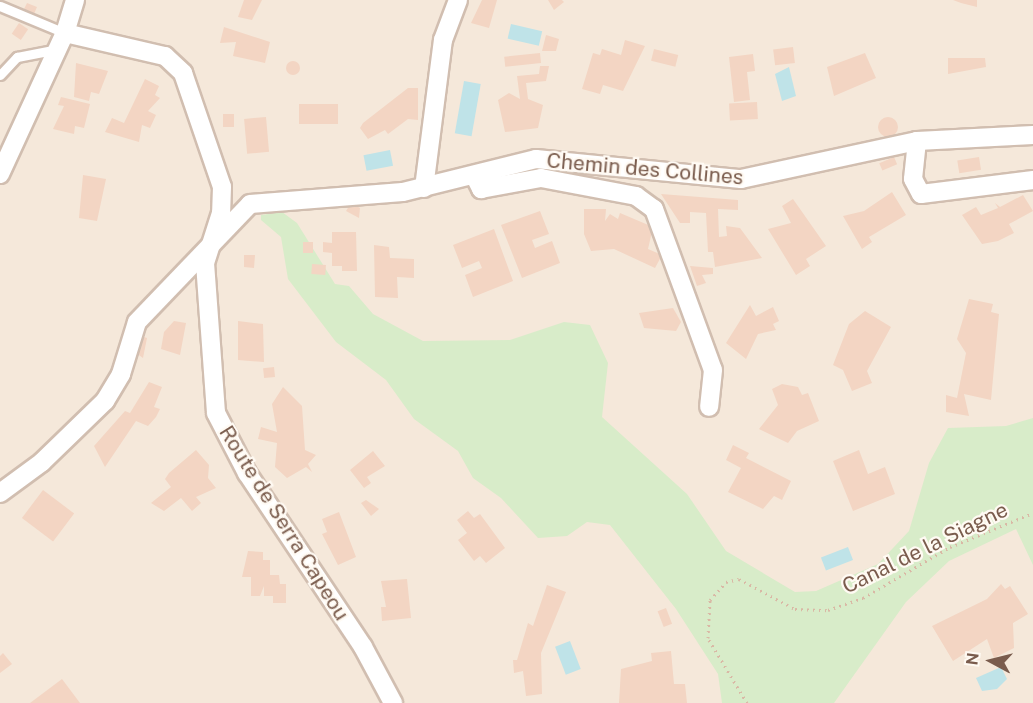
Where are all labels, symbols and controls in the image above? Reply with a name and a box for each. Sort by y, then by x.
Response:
street label: Chemin des Collines [545,148,745,190]
street label: Route de Serra Capeou [214,421,354,625]
street label: Canal de la Siagne [838,497,1012,599]
north arrow [961,631,1021,691]
text: N [962,651,983,666]

